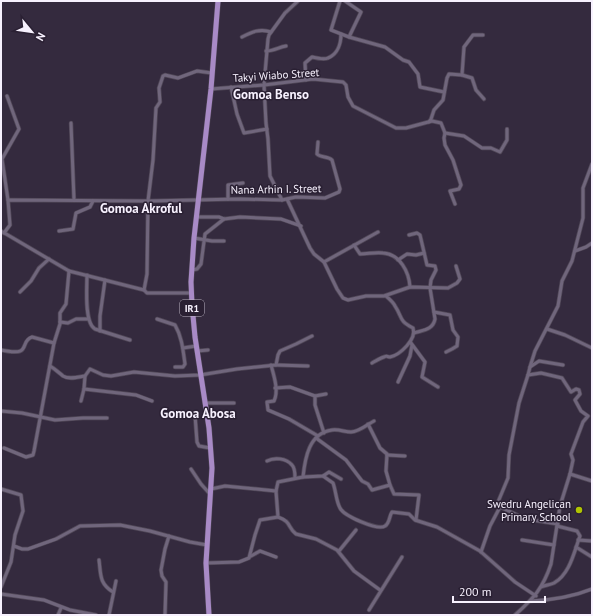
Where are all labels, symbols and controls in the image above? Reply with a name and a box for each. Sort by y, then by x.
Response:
north arrow [12,12,52,52]
text: N [33,30,49,43]
street label: Takyi Wiabo Street [232,65,320,85]
district label: Gomoa Benso [233,86,309,103]
street label: Nana Arhin I. Street [231,181,322,197]
district label: Gomoa Akroful [100,200,182,217]
road number: IR1 [180,300,204,316]
district label: Gomoa Abosa [160,405,236,422]
place label: Swedru Angelican Primary School [487,497,572,524]
marker: Swedru Angelican Primary School [574,505,584,515]
scale bar [453,578,545,604]
text: 200 m [459,584,492,599]

